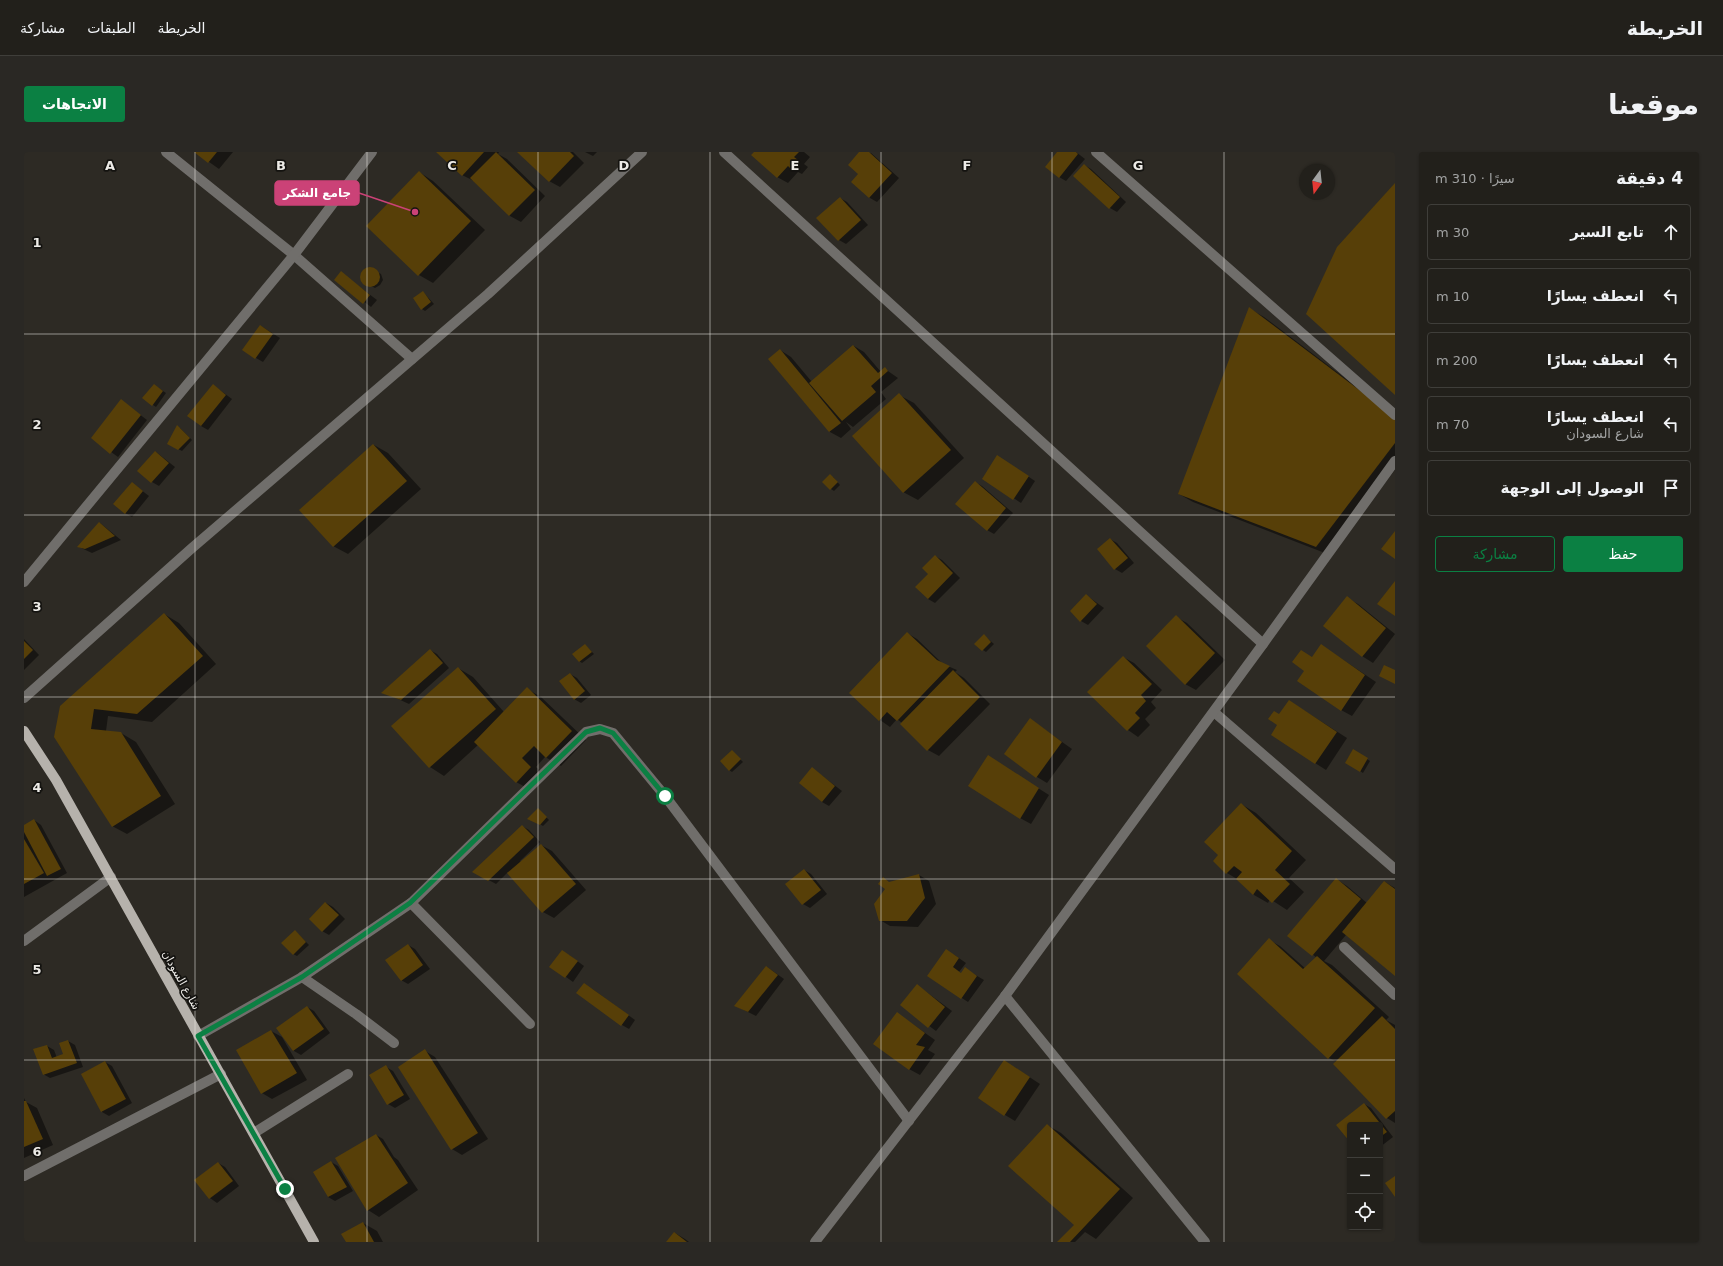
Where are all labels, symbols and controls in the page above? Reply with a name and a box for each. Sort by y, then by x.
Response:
text: الخريطة [1627,17,1703,39]
text: مشاركة [20,20,65,36]
text: الطبقات [87,20,136,36]
text: الخريطة [158,20,205,36]
button: الاتجاهات [24,86,125,122]
text: موقعنا [1608,88,1699,121]
text: A [105,158,115,173]
text: B [276,158,286,173]
text: C [447,158,457,173]
text: D [619,158,630,173]
text: E [791,158,799,173]
text: F [963,158,971,173]
text: G [1133,158,1143,173]
north arrow [1299,164,1335,200]
text: 4 دقيقة [1616,168,1683,188]
text: سيرًا · 310 m [1435,171,1515,186]
callout: جامع الشكر [275,181,359,205]
text: جامع الشكر [282,186,351,200]
icon: ahead [1660,221,1682,243]
text: تابع السير [1570,223,1644,241]
text: 30 m [1436,225,1469,240]
text: 1 [32,235,42,250]
icon: left [1660,285,1682,307]
text: انعطف يسارًا [1547,287,1644,305]
text: 10 m [1436,289,1469,304]
icon: left [1660,349,1682,371]
text: انعطف يسارًا [1547,351,1644,369]
text: 200 m [1436,353,1478,368]
text: انعطف يسارًا [1547,408,1644,426]
icon: left [1660,413,1682,435]
text: 2 [32,417,42,432]
text: 70 m [1436,417,1469,432]
text: شارع السودان [1566,426,1644,441]
icon: arrive [1660,477,1682,499]
text: الوصول إلى الوجهة [1501,479,1644,497]
button: مشاركة [1435,536,1555,572]
button: حفظ [1563,536,1683,572]
text: 3 [32,599,42,614]
text: 4 [32,780,42,795]
route start [656,787,674,805]
street label: شارع السودان [159,948,203,1012]
text: 5 [32,962,42,977]
map controls [1347,1122,1383,1230]
button: + [1347,1122,1383,1158]
text: 6 [32,1144,42,1159]
button: − [1347,1158,1383,1194]
route end [276,1180,294,1198]
button: locate [1347,1194,1383,1230]

